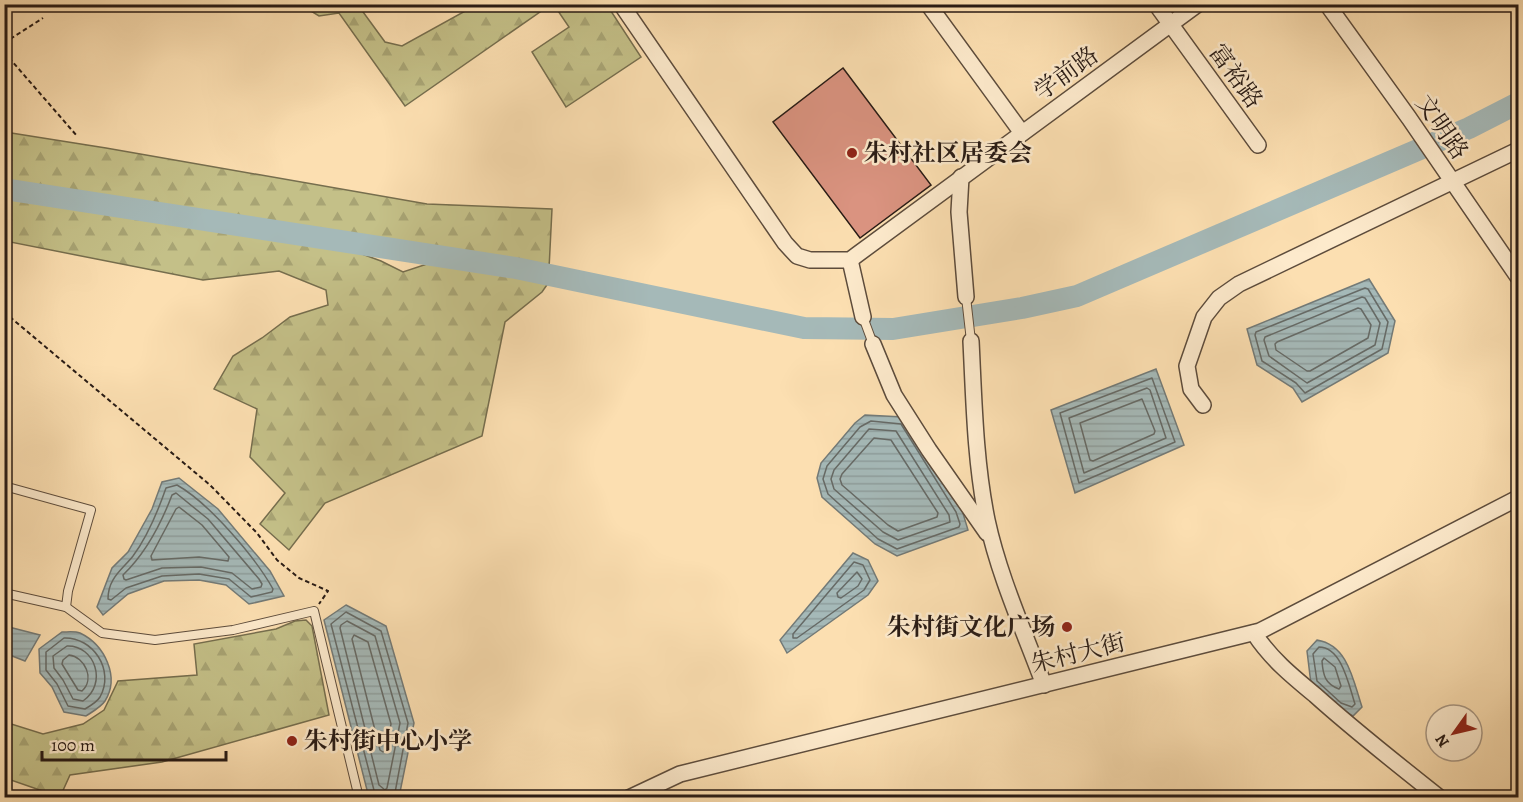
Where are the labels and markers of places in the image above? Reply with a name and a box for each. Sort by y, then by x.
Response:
place label: 朱村社区居委会 [864,137,1032,169]
marker: 朱村社区居委会 [845,146,859,160]
place label: 朱村街文化广场 [887,611,1055,643]
marker: 朱村街文化广场 [1060,620,1074,634]
place label: 朱村街中心小学 [304,725,472,757]
marker: 朱村街中心小学 [285,734,299,748]

